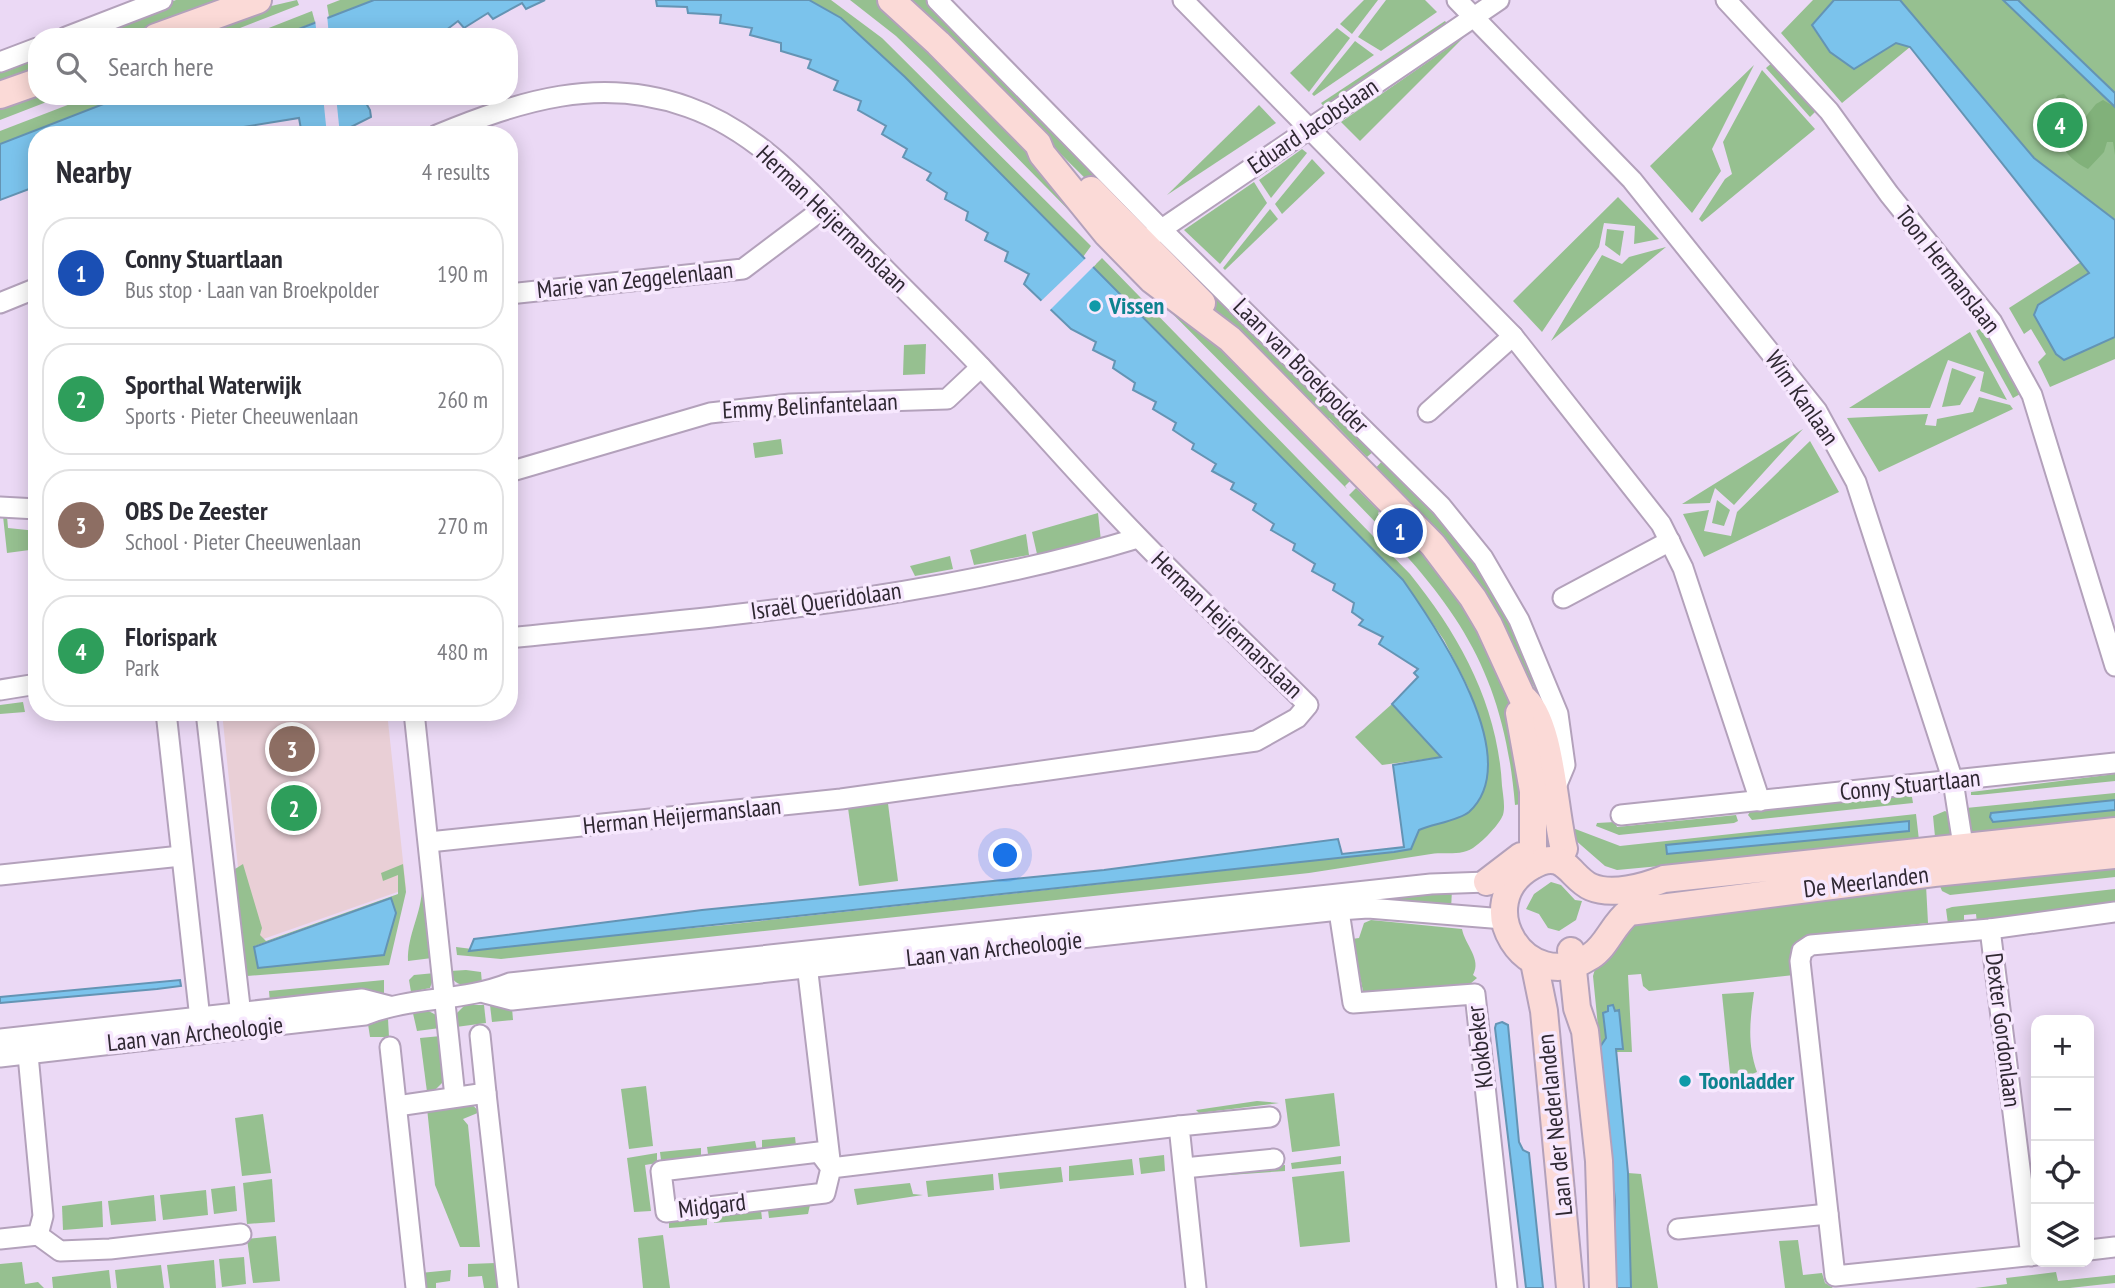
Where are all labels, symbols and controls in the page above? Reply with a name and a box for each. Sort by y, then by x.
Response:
search box [28,28,518,105]
icon: search [52,48,90,86]
text: Search here [108,50,214,83]
street label: Eduard Jacobslaan [1242,71,1384,181]
pin: 4 [2037,99,2083,151]
street label: Herman Heijermanslaan [750,138,915,299]
text: Nearby [56,152,131,191]
text: 4 results [422,157,490,186]
street label: Toon Hermanslaan [1889,200,2008,340]
text: Conny Stuartlaan [125,242,283,275]
street label: Marie van Zeggelenlaan [535,254,735,305]
text: 1 [76,259,87,288]
text: 190 m [437,259,488,288]
text: Bus stop · Laan van Broekpolder [125,275,379,304]
place label: Vissen [1108,290,1164,321]
street label: Laan van Broekpolder [1227,291,1376,440]
marker: Vissen [1087,298,1103,314]
street label: Wim Kanlaan [1758,344,1846,451]
text: Sporthal Waterwijk [125,368,302,401]
text: 2 [76,385,87,414]
text: 260 m [437,385,488,414]
street label: Emmy Belinfantelaan [722,385,898,426]
text: Sports · Pieter Cheeuwenlaan [125,401,358,430]
text: OBS De Zeester [125,494,268,527]
pin: 1 [1377,505,1423,557]
text: 3 [76,511,87,540]
text: 270 m [437,511,488,540]
text: School · Pieter Cheeuwenlaan [125,527,361,556]
street label: Herman Heijermanslaan [1145,544,1310,705]
street label: Israël Queridolaan [749,575,903,626]
text: Florispark [125,620,217,653]
text: 4 [76,637,87,666]
text: 480 m [437,637,488,666]
text: Park [125,653,159,682]
pin: 3 [269,723,315,775]
street label: Conny Stuartlaan [1838,762,1982,807]
pin: 2 [271,782,317,834]
street label: Herman Heijermanslaan [581,790,783,841]
your location [988,838,1022,872]
street label: De Meerlanden [1802,858,1930,905]
street label: Laan van Archeologie [904,924,1083,973]
street label: Dexter Gordonlaan [1979,951,2028,1109]
street label: Klokbeker [1459,1004,1500,1090]
street label: Laan van Archeologie [105,1009,284,1058]
map controls [2031,1015,2094,1267]
button: + [2031,1015,2094,1078]
street label: Laan der Nederlanden [1530,1033,1579,1218]
place label: Toonladder [1699,1065,1795,1096]
marker: Toonladder [1677,1073,1693,1089]
button: − [2031,1078,2094,1141]
button: locate [2031,1141,2094,1204]
street label: Midgard [676,1186,747,1225]
button: layers [2031,1204,2094,1267]

